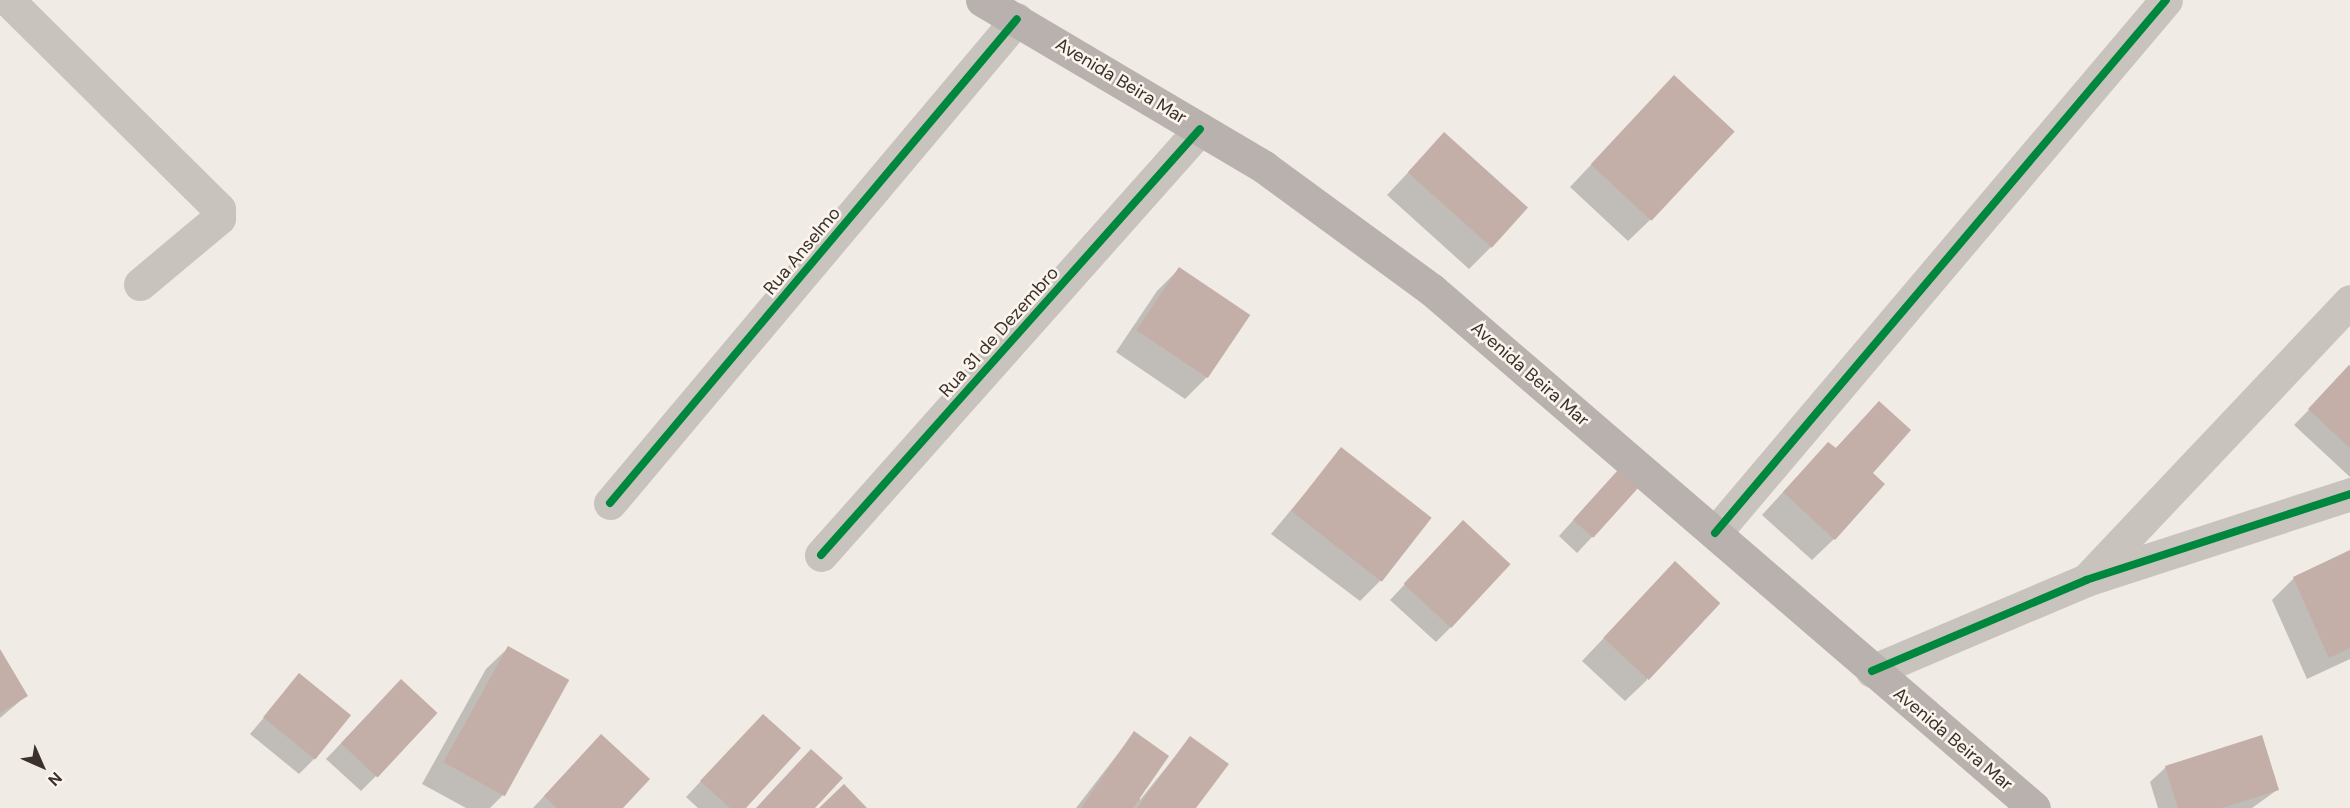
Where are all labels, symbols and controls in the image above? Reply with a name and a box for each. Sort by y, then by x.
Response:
street label: Avenida Beira Mar [1052,33,1190,129]
street label: Rua Anselmo [759,203,845,299]
street label: Rua 31 de Dezembro [935,262,1063,402]
street label: Avenida Beira Mar [1467,317,1593,431]
street label: Avenida Beira Mar [1889,683,2017,795]
north arrow [12,736,72,796]
text: N [44,768,67,791]

